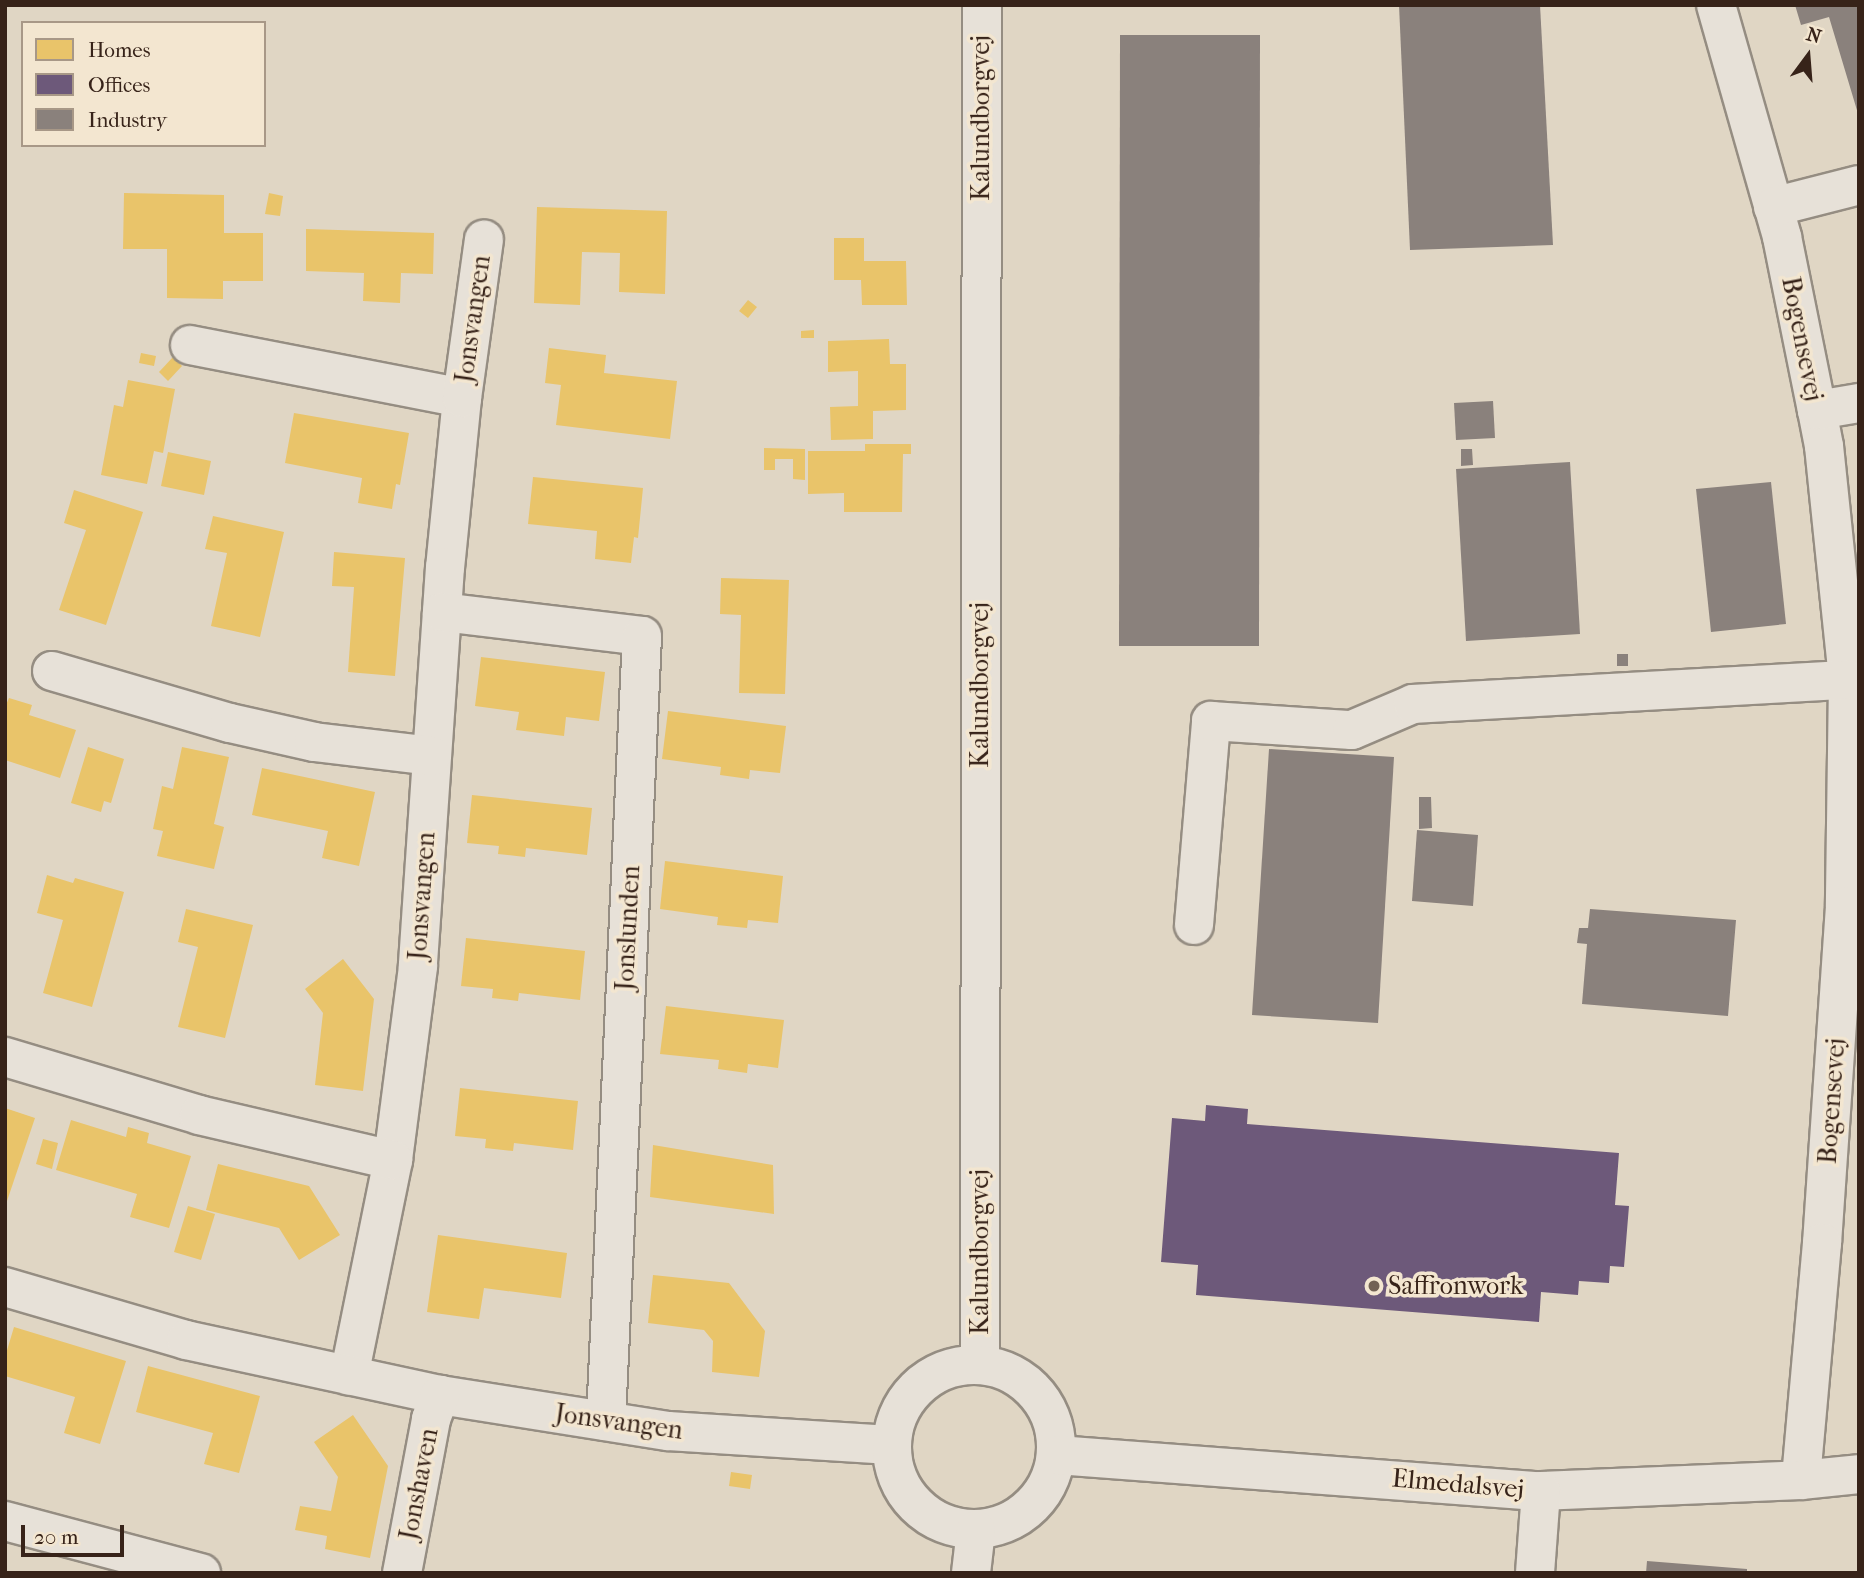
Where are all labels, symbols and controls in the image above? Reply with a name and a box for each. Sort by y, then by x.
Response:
legend [21,21,266,147]
north arrow [1773,21,1843,91]
text: N [1804,23,1824,48]
street label: Kalundborgvej [965,35,997,201]
text: Homes [88,38,150,62]
text: Offices [88,73,150,97]
text: Industry [88,108,167,132]
street label: Jonsvangen [449,253,497,385]
street label: Bogensevej [1775,274,1829,404]
street label: Kalundborgvej [964,602,996,768]
street label: Jonsvangen [402,831,442,961]
street label: Jonslunden [609,864,647,992]
street label: Bogensevej [1812,1037,1852,1165]
street label: Kalundborgvej [964,1169,996,1335]
place label: Saffronwork [1388,1270,1523,1302]
marker: Saffronwork [1366,1278,1382,1294]
street label: Jonsvangen [553,1398,685,1446]
street label: Jonshaven [393,1425,445,1543]
street label: Elmedalsvej [1391,1463,1525,1505]
scale bar [24,1512,128,1556]
text: 20 m [34,1525,78,1549]

